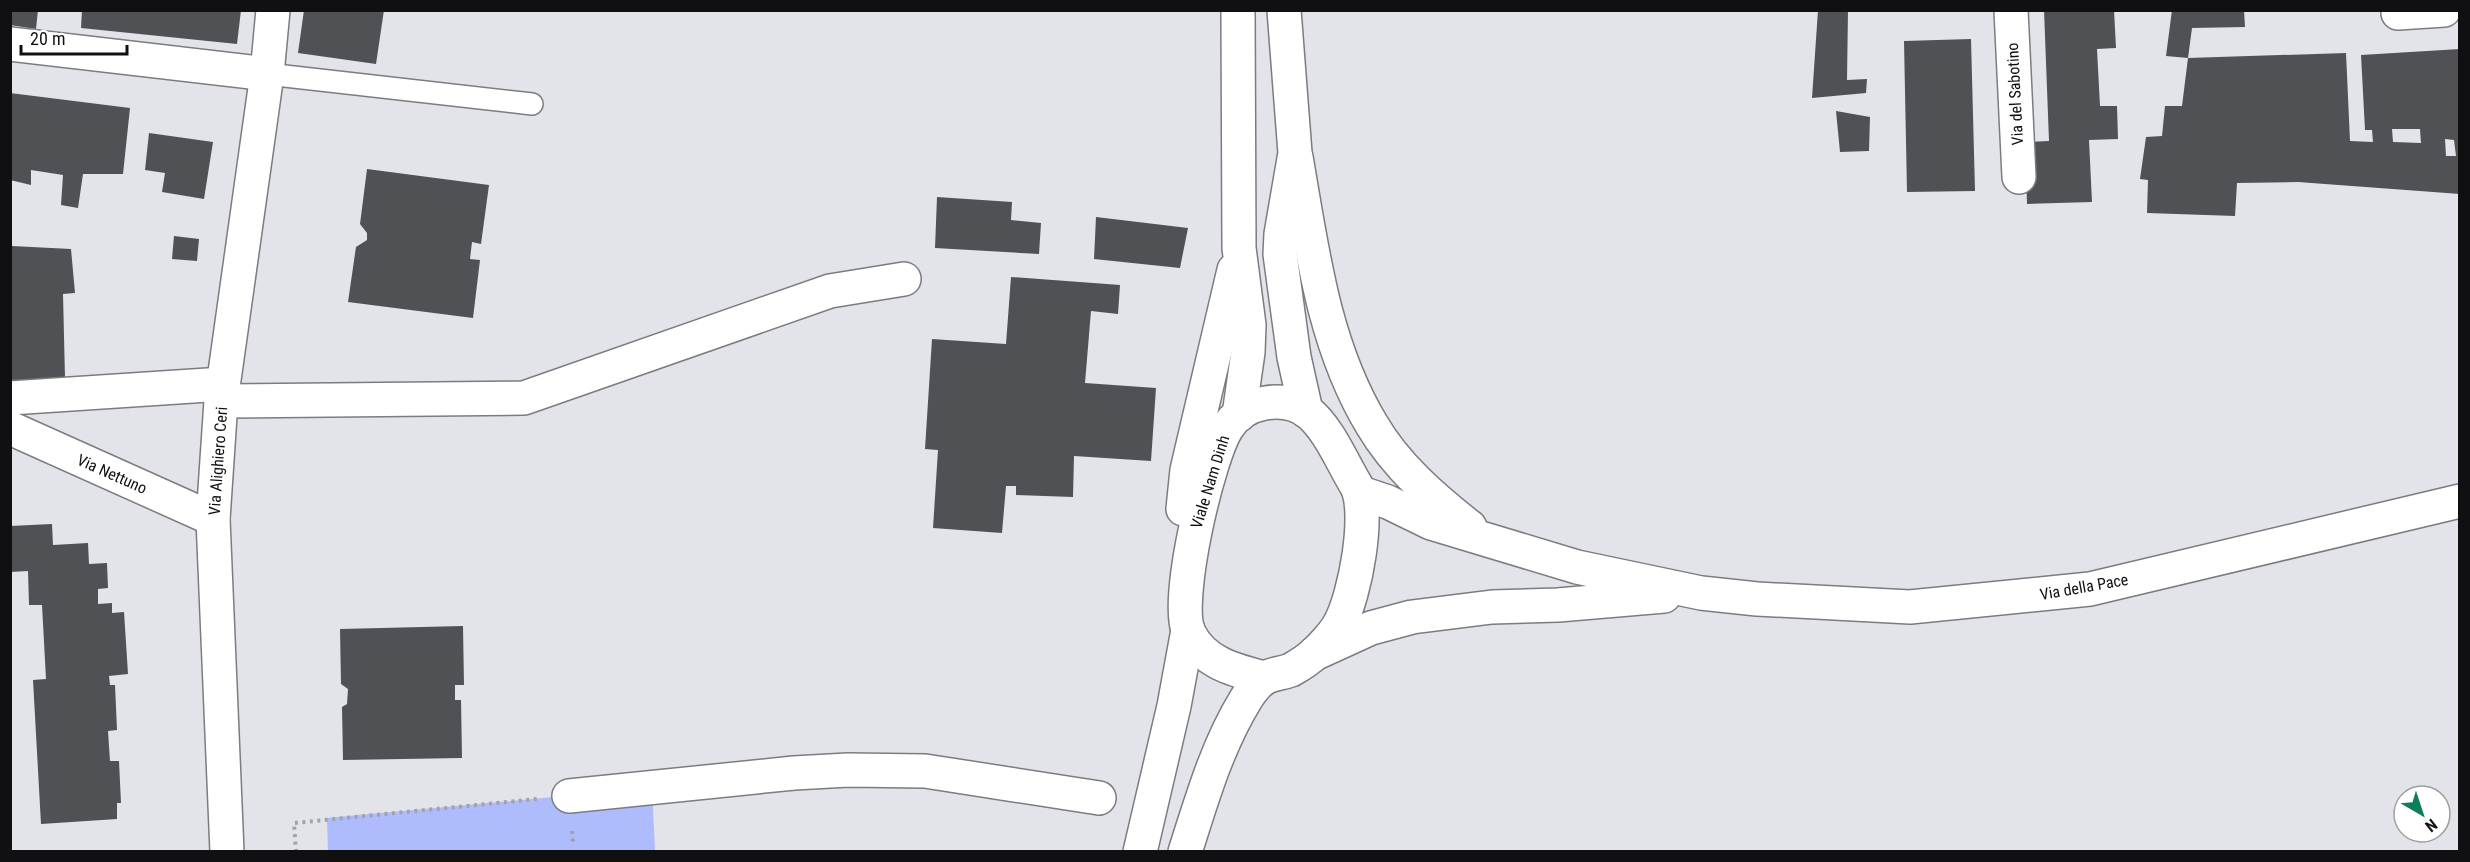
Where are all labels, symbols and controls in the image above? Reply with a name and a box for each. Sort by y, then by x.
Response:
scale bar [21,18,128,56]
text: 20 m [30,28,65,49]
street label: Via del Sabotino [2003,42,2027,146]
street label: Via Alighiero Ceri [205,406,231,516]
street label: Viale Nam Dinh [1187,433,1233,531]
street label: Via Nettuno [74,450,150,498]
street label: Via della Pace [2038,570,2130,604]
north arrow [2392,784,2452,844]
text: N [2421,815,2441,836]

